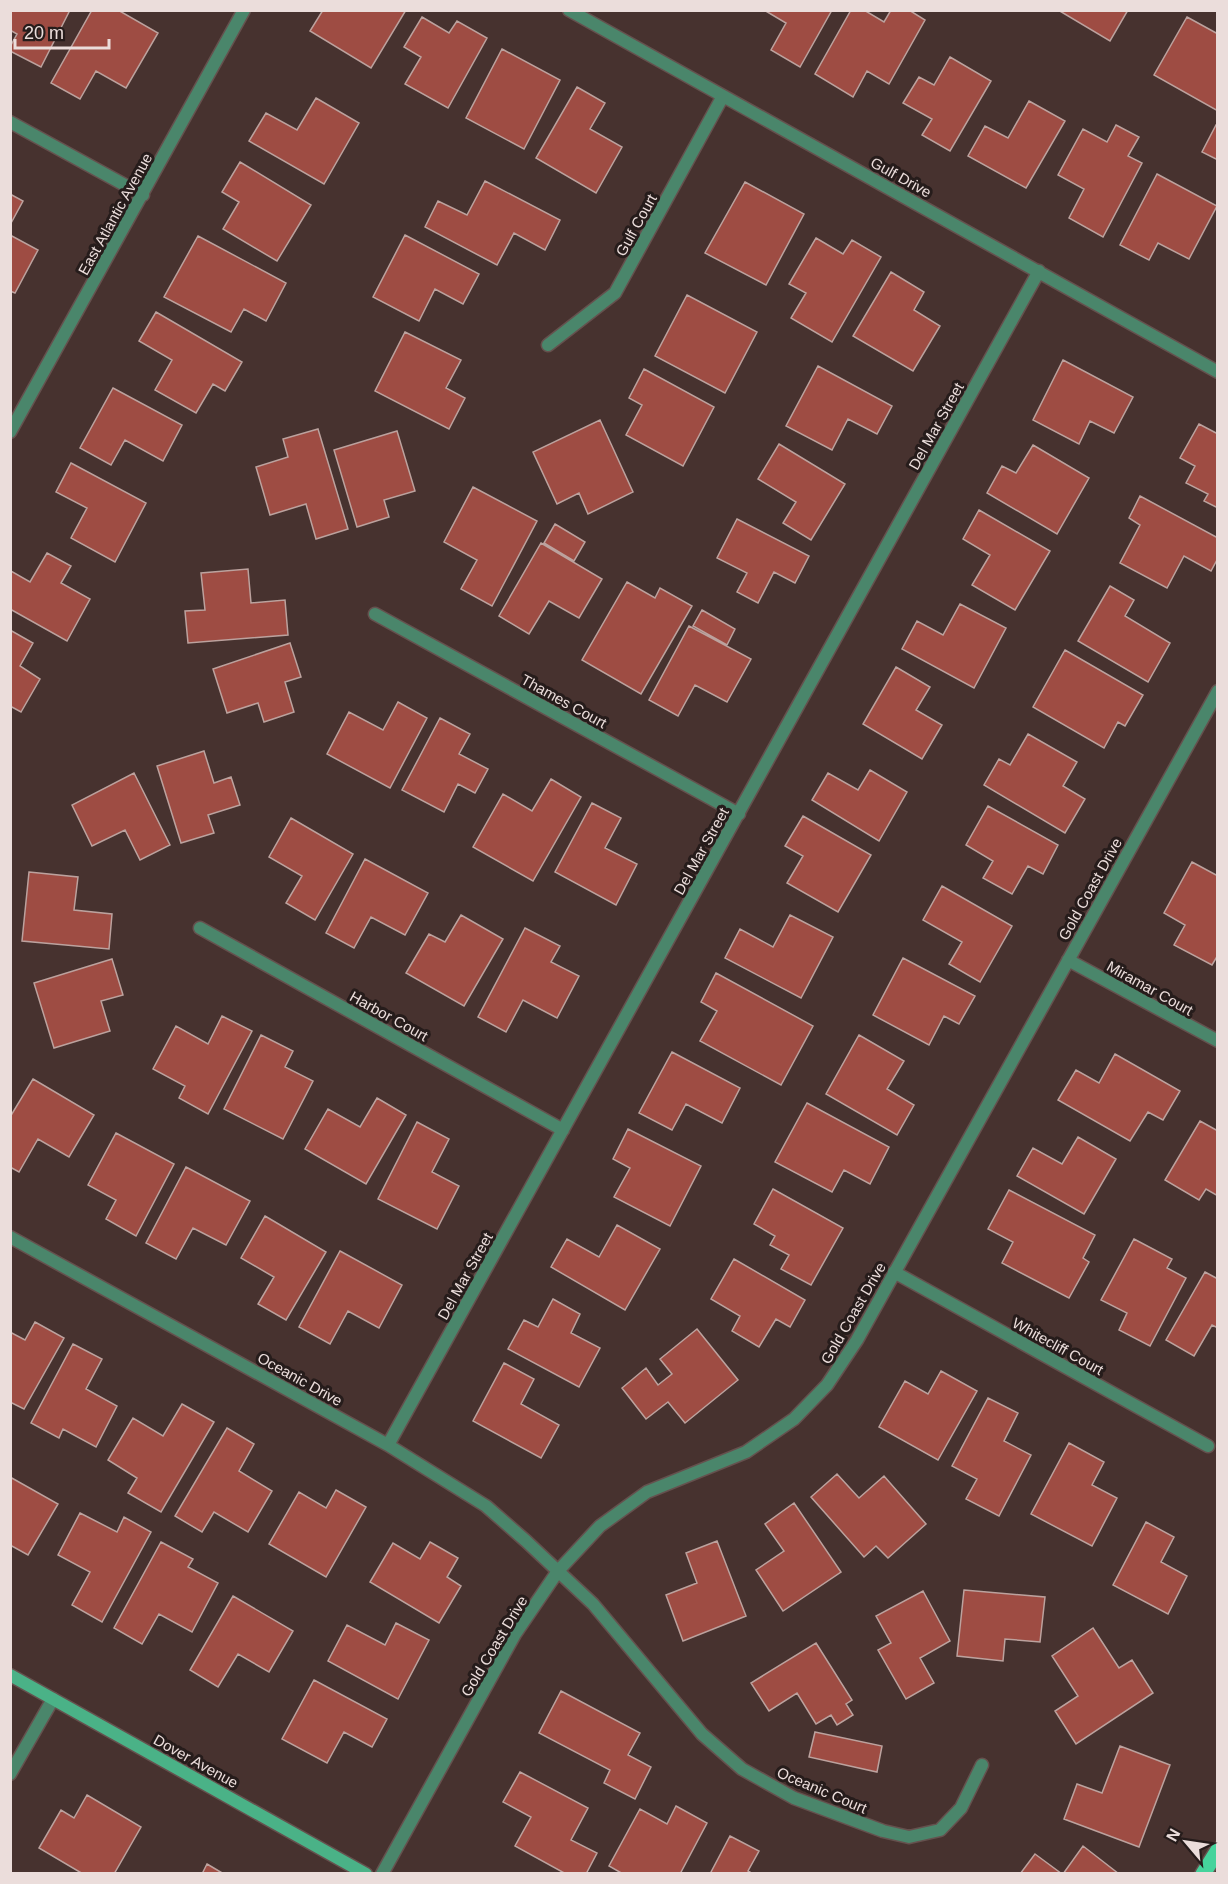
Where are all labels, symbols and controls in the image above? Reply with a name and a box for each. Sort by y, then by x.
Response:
scale bar [15,12,110,50]
text: 20 m [24,23,64,43]
street label: East Atlantic Avenue [74,150,156,278]
street label: Gulf Drive [868,153,934,201]
street label: Gulf Court [612,190,660,259]
street label: Del Mar Street [905,379,967,472]
street label: Thames Court [518,671,610,732]
street label: Del Mar Street [670,804,732,897]
street label: Gold Coast Drive [1055,835,1125,943]
street label: Miramar Court [1104,957,1197,1019]
street label: Harbor Court [347,988,432,1045]
street label: Del Mar Street [434,1229,496,1322]
street label: Gold Coast Drive [817,1259,889,1367]
street label: Whitecliff Court [1010,1314,1107,1378]
street label: Oceanic Drive [255,1349,345,1409]
street label: Gold Coast Drive [457,1593,531,1699]
street label: Dover Avenue [151,1731,241,1791]
street label: Oceanic Court [775,1763,870,1817]
north arrow [1156,1812,1216,1872]
text: N [1163,1826,1184,1844]

